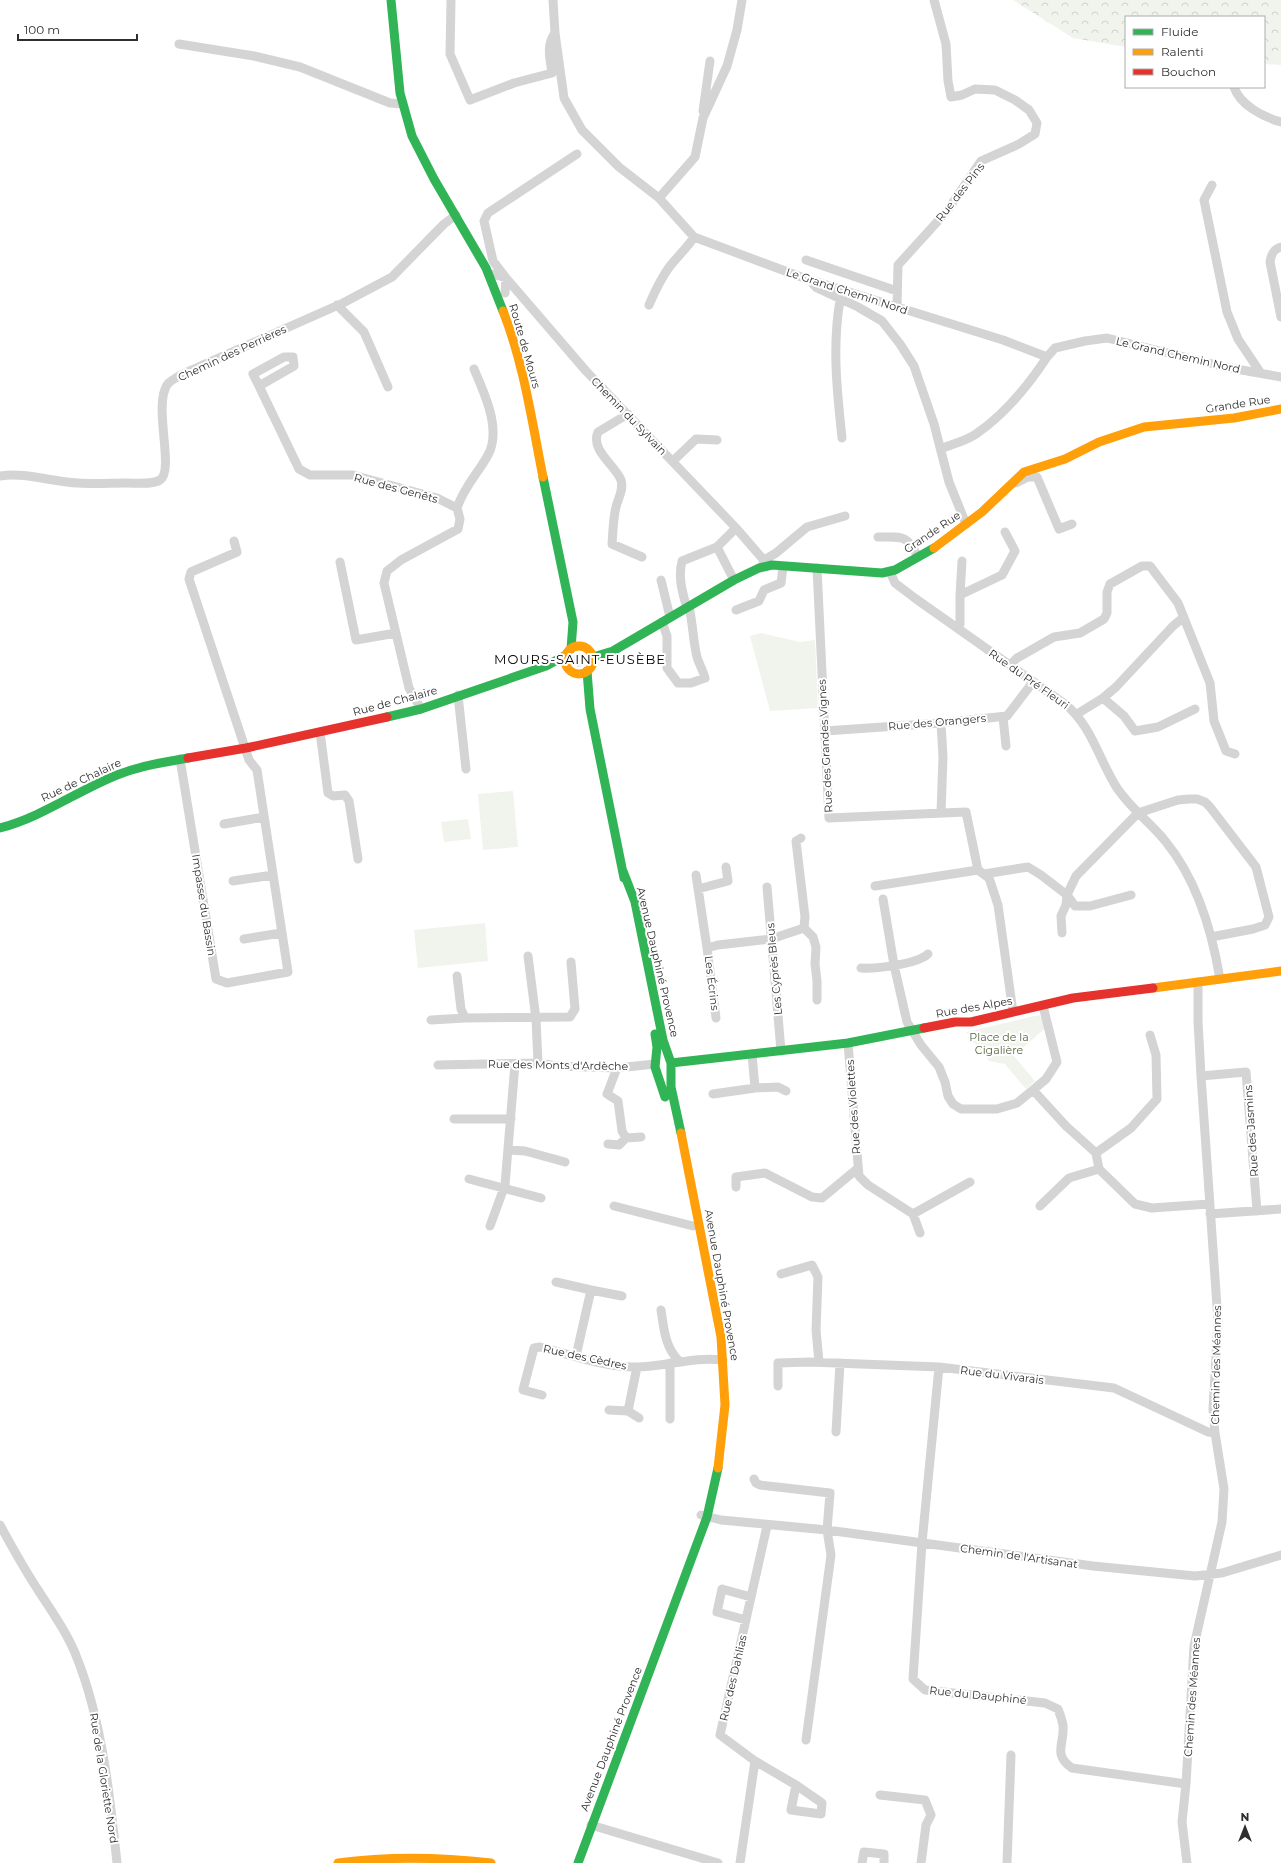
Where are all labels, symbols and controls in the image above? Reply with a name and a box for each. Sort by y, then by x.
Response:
scale bar [18,16,137,42]
legend [1125,16,1265,88]
text: 100 m [24,22,60,37]
text: Fluide [1161,24,1199,39]
text: Ralenti [1161,44,1203,59]
text: Bouchon [1161,64,1216,79]
street label: Rue des Pins [933,159,988,224]
street label: Le Grand Chemin Nord [784,265,910,317]
street label: Route de Mours [506,302,544,391]
street label: Chemin des Perrières [176,321,289,384]
street label: Le Grand Chemin Nord [1115,334,1241,376]
street label: Chemin du Sylvain [588,374,670,458]
street label: Grande Rue [1205,392,1272,416]
street label: Rue des Genêts [353,470,440,506]
street label: Grande Rue [901,508,963,556]
street label: Rue du Pré Fleuri [986,646,1072,712]
district label: MOURS-SAINT-EUSÈBE [494,651,666,667]
street label: Rue des Grandes Vignes [814,678,835,813]
street label: Rue de Chalaire [351,683,439,719]
street label: Rue des Orangers [887,711,987,733]
street label: Rue de Chalaire [39,755,124,805]
street label: Impasse du Bassin [189,853,219,957]
street label: Avenue Dauphiné Provence [634,886,682,1039]
street label: Les Cyprès Bleus [763,922,785,1016]
street label: Les Écrins [702,955,722,1012]
street label: Rue des Alpes [935,993,1014,1021]
park label: Place de la Cigalière [969,1030,1029,1057]
street label: Rue des Monts d'Ardèche [488,1057,629,1073]
street label: Rue des Violettes [843,1059,863,1155]
street label: Rue des Jasmins [1241,1084,1261,1177]
street label: Avenue Dauphiné Provence [702,1208,742,1362]
street label: Chemin des Méannes [1208,1304,1224,1425]
street label: Rue des Cèdres [542,1341,629,1373]
street label: Rue du Vivarais [959,1363,1045,1387]
street label: Chemin de l'Artisanat [959,1541,1079,1571]
street label: Rue des Dahlias [716,1633,750,1722]
street label: Chemin des Méannes [1181,1636,1203,1757]
street label: Avenue Dauphiné Provence [577,1665,645,1813]
street label: Rue du Dauphiné [929,1683,1028,1707]
street label: Rue de la Gloriette Nord [87,1712,121,1844]
north arrow [1225,1807,1265,1847]
text: N [1241,1810,1249,1824]

